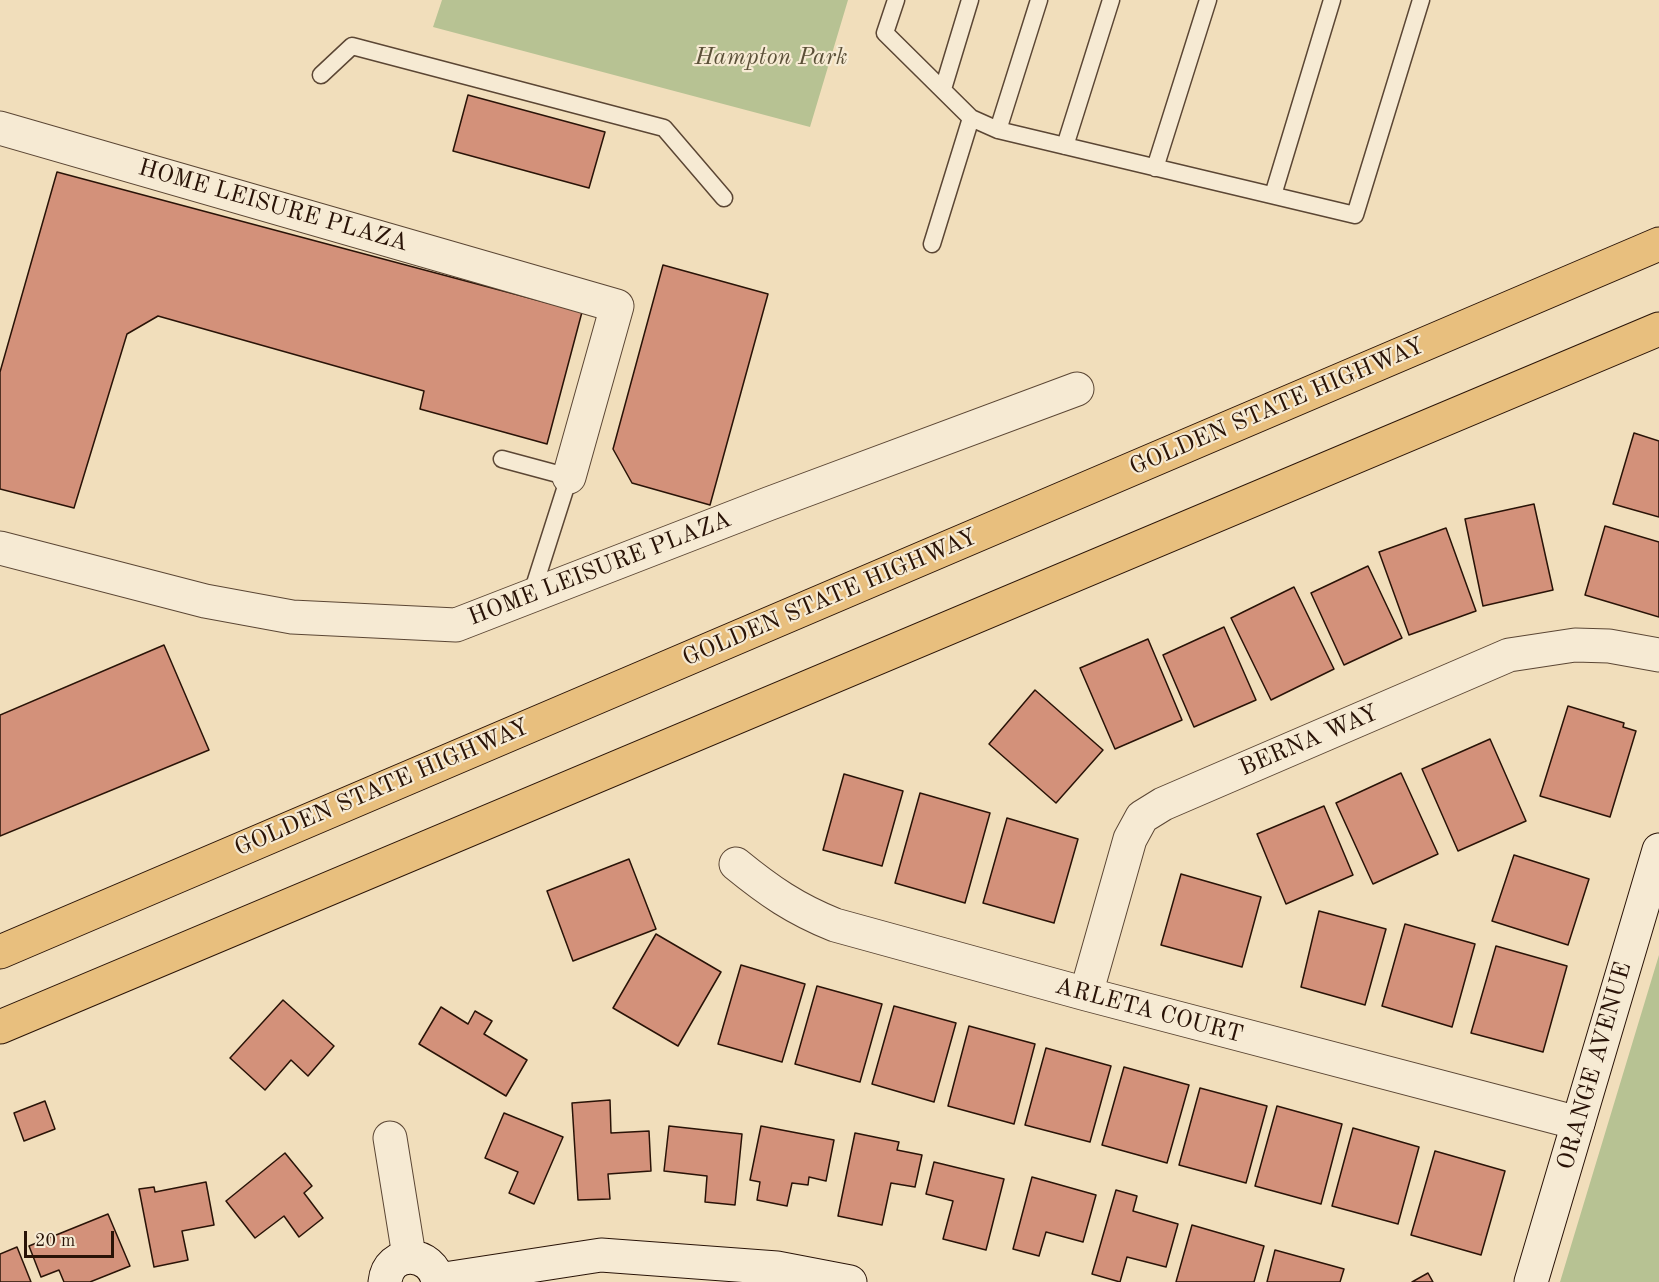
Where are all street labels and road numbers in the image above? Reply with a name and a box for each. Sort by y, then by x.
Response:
street label: HOME LEISURE PLAZA [135,154,411,258]
street label: GOLDEN STATE HIGHWAY [1125,332,1429,482]
street label: HOME LEISURE PLAZA [464,505,736,633]
street label: GOLDEN STATE HIGHWAY [678,523,982,673]
street label: BERNA WAY [1235,699,1383,783]
street label: GOLDEN STATE HIGHWAY [230,713,534,863]
street label: ORANGE AVENUE [1552,959,1638,1173]
street label: ARLETA COURT [1052,972,1246,1050]

